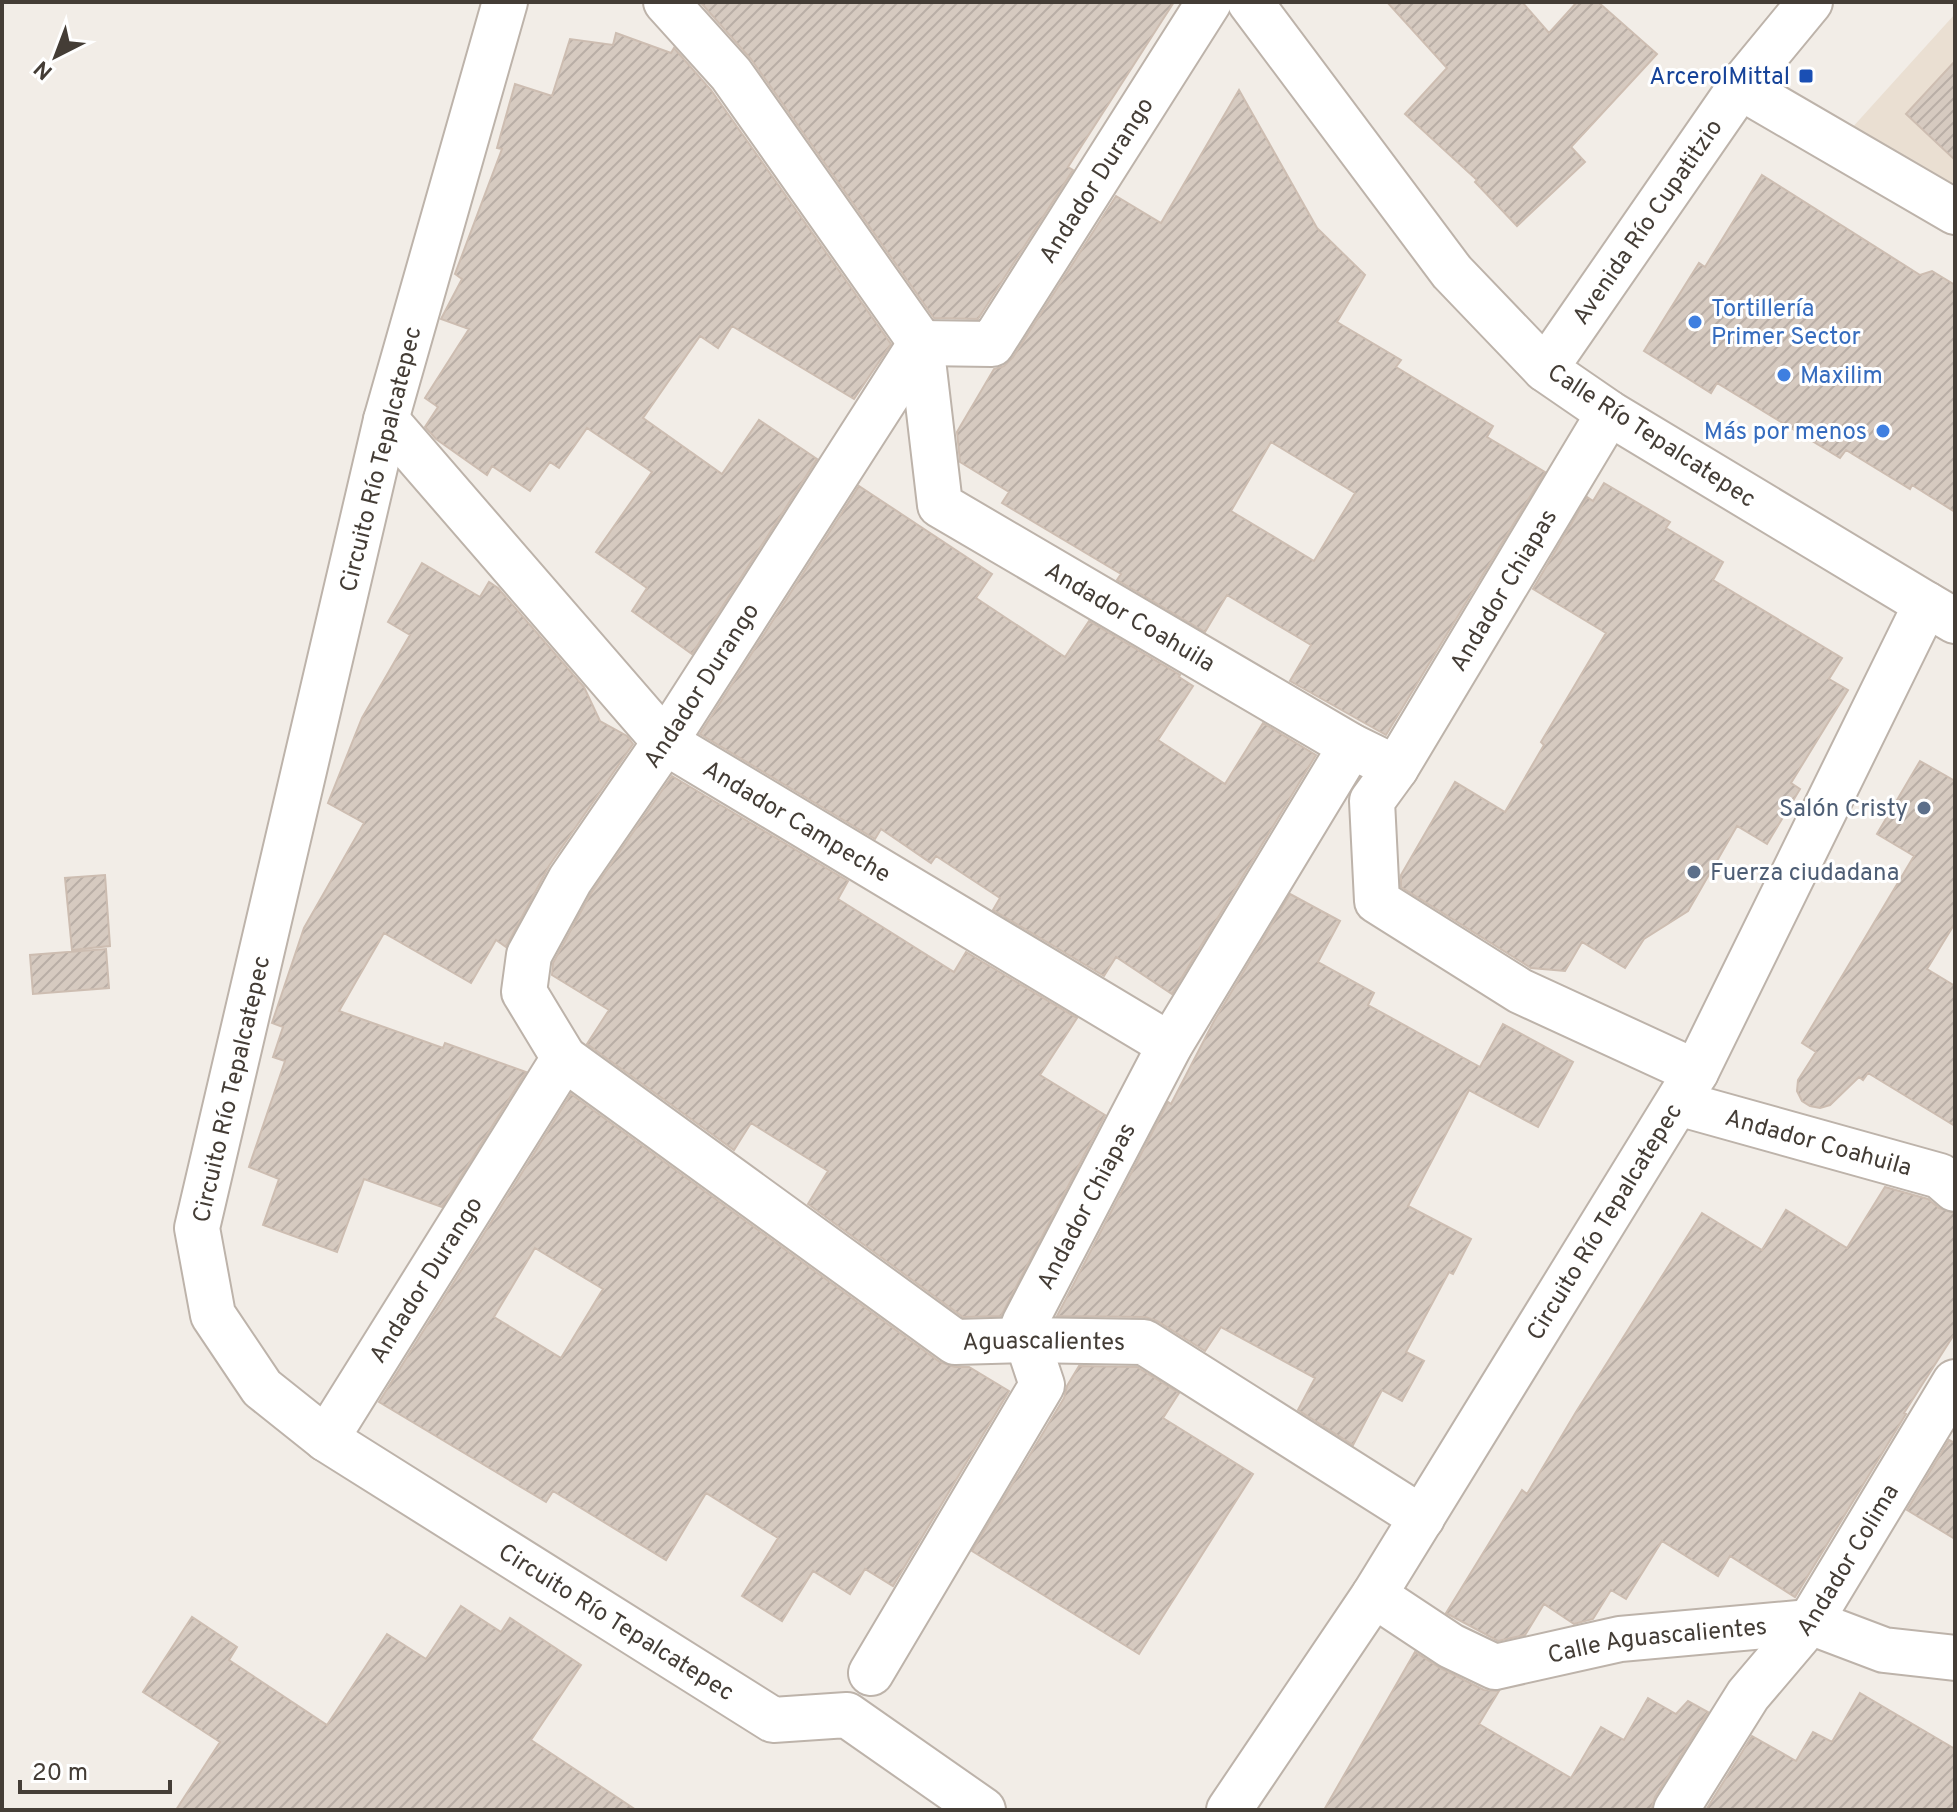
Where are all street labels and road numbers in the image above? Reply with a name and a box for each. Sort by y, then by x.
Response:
street label: Andador Durango [1034,92,1162,270]
street label: Avenida Río Cupatitzio [1567,114,1730,331]
street label: Circuito Río Tepalcatepec [334,324,429,595]
street label: Calle Río Tepalcatepec [1541,358,1761,515]
street label: Andador Chiapas [1444,504,1565,678]
street label: Andador Coahuila [1039,557,1220,680]
street label: Andador Durango [638,598,767,775]
street label: Andador Campeche [697,755,895,891]
street label: Circuito Río Tepalcatepec [188,953,278,1226]
street label: Circuito Río Tepalcatepec [1521,1098,1690,1347]
street label: Andador Coahuila [1721,1104,1915,1184]
street label: Andador Chiapas [1032,1118,1144,1295]
street label: Andador Durango [364,1192,491,1370]
street label: Aguascalientes [962,1327,1125,1359]
street label: Andador Colima [1791,1479,1907,1644]
street label: Circuito Río Tepalcatepec [492,1538,739,1709]
street label: Calle Aguascalientes [1545,1613,1768,1672]

